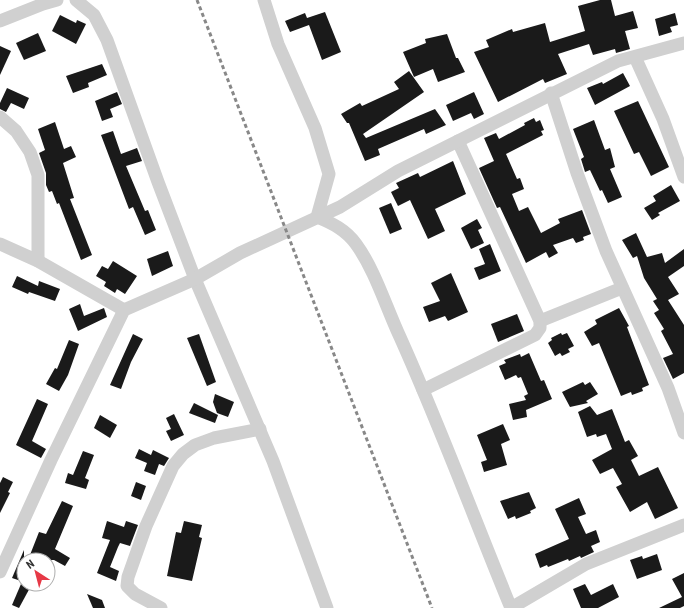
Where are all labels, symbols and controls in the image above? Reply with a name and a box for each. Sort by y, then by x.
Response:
north arrow [16,552,56,592]
text: N [24,557,37,572]

